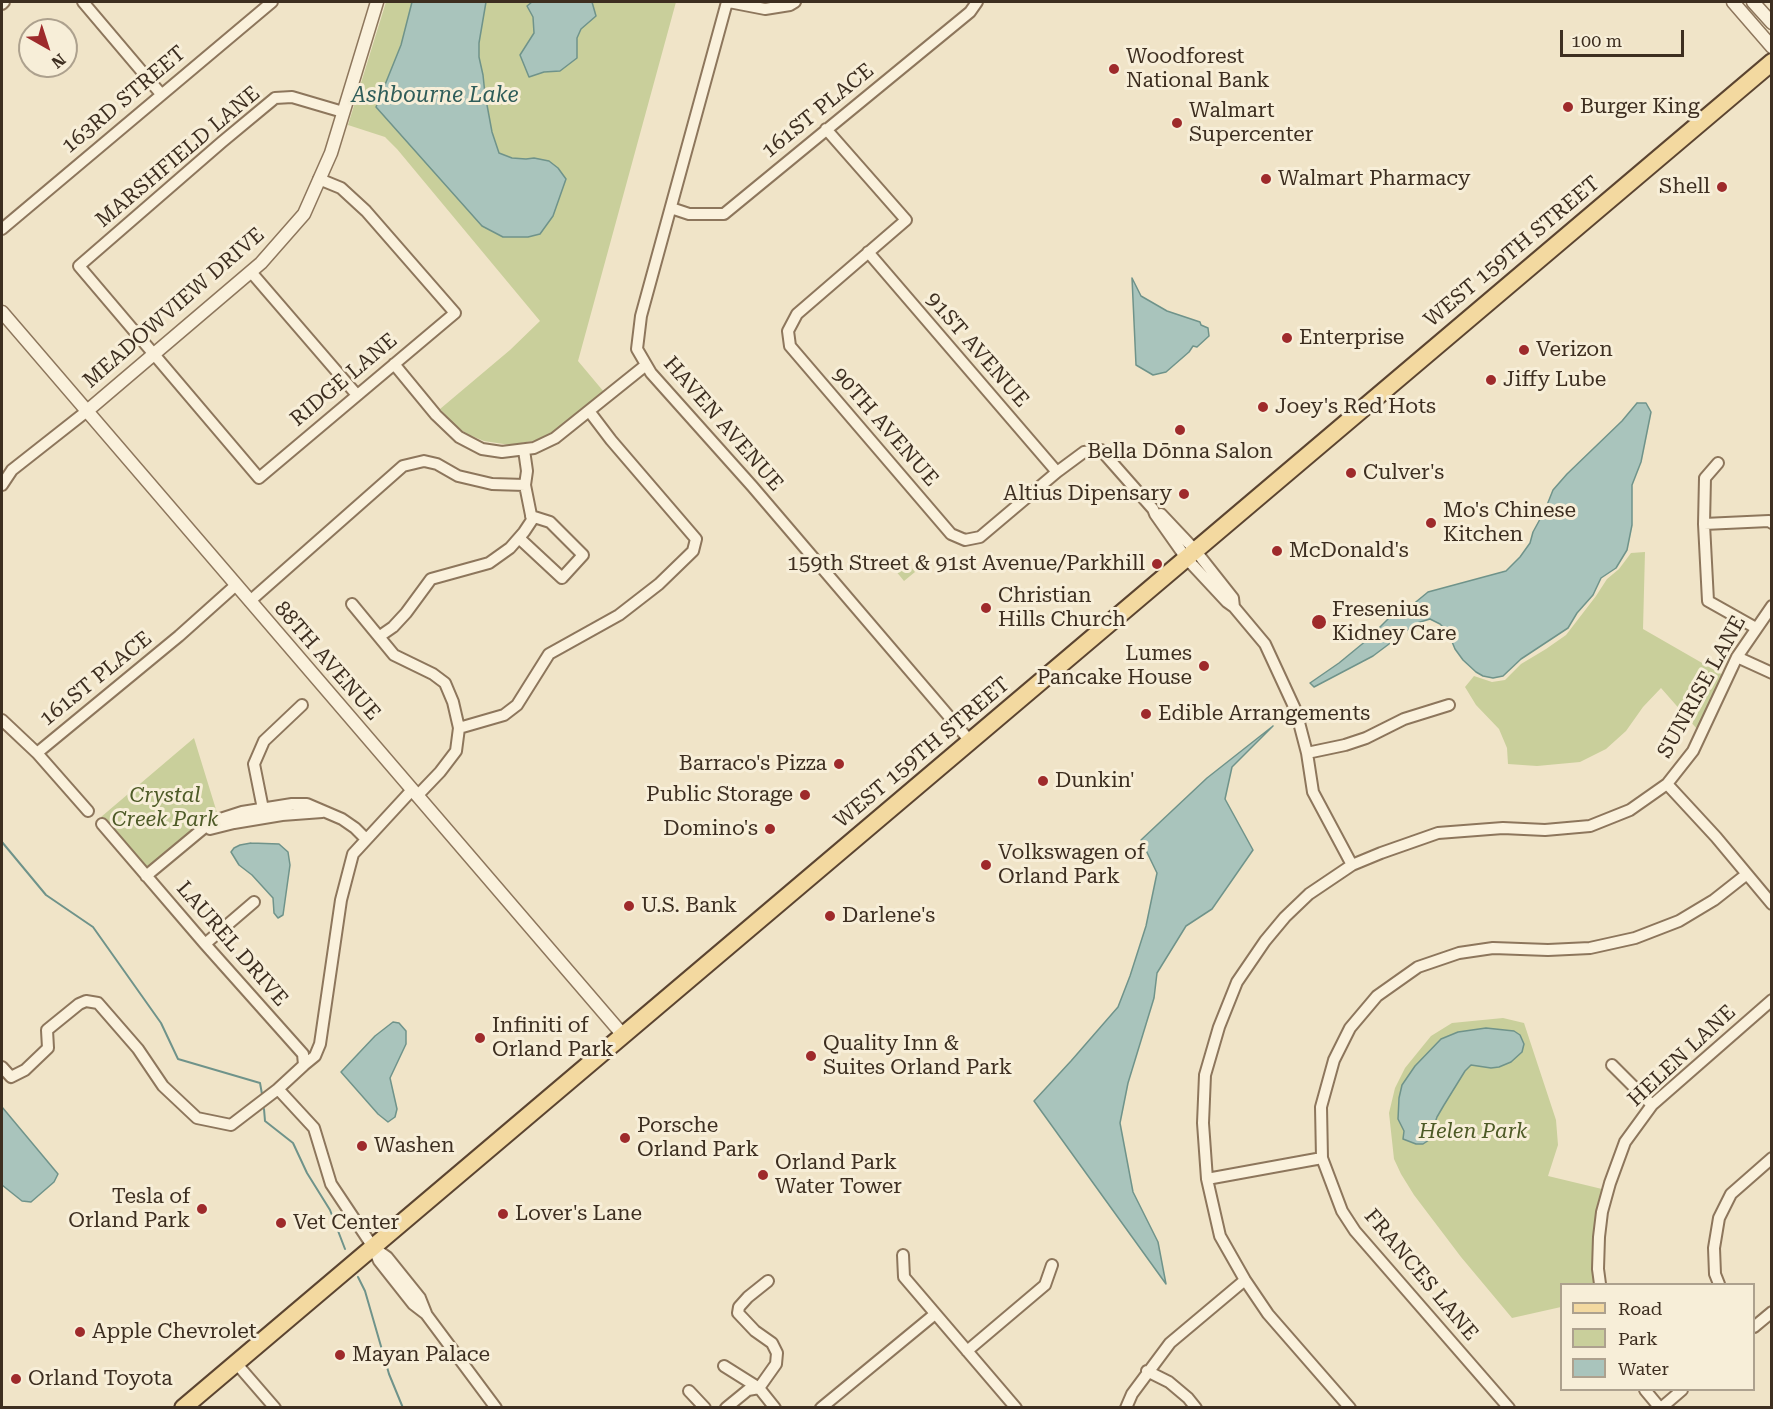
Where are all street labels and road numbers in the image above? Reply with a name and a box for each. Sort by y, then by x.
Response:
street label: 163RD STREET [57,41,191,159]
street label: 161ST PLACE [757,58,879,164]
street label: MARSHFIELD LANE [91,81,265,233]
street label: WEST 159TH STREET [1419,171,1605,333]
street label: MEADOWVIEW DRIVE [78,222,270,394]
street label: 91ST AVENUE [920,287,1034,413]
street label: RIDGE LANE [285,328,403,432]
street label: HAVEN AVENUE [658,352,788,496]
street label: 90TH AVENUE [827,362,943,492]
street label: 88TH AVENUE [269,596,385,726]
street label: SUNRISE LANE [1652,611,1752,763]
street label: 161ST PLACE [35,626,157,732]
street label: WEST 159TH STREET [829,672,1015,834]
street label: LAUREL DRIVE [171,876,293,1012]
street label: HELEN LANE [1623,1000,1741,1112]
street label: FRANCES LANE [1359,1204,1483,1346]

